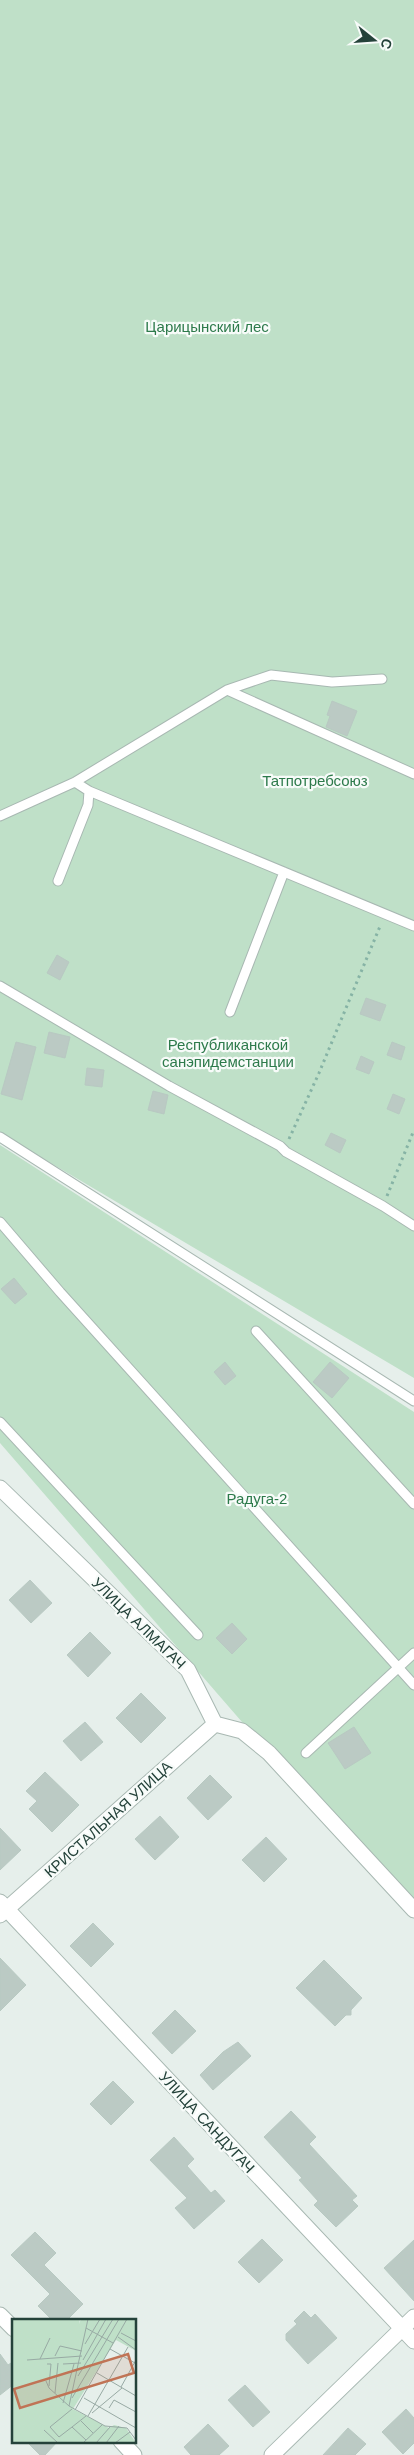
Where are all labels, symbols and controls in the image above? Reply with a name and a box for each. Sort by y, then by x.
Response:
north arrow [349,15,399,65]
text: С [377,37,396,51]
park label: Царицынский лес [145,318,269,335]
park label: Татпотребсоюз [262,772,368,789]
park label: Республиканской санэпидемстанции [162,1036,294,1070]
park label: Радуга-2 [227,1490,287,1507]
street label: УЛИЦА АЛМАГАЧ [89,1574,189,1672]
street label: КРИСТАЛЬНАЯ УЛИЦА [41,1757,175,1881]
street label: УЛИЦА САНДУГАЧ [156,2068,258,2176]
inset map [12,2319,136,2442]

